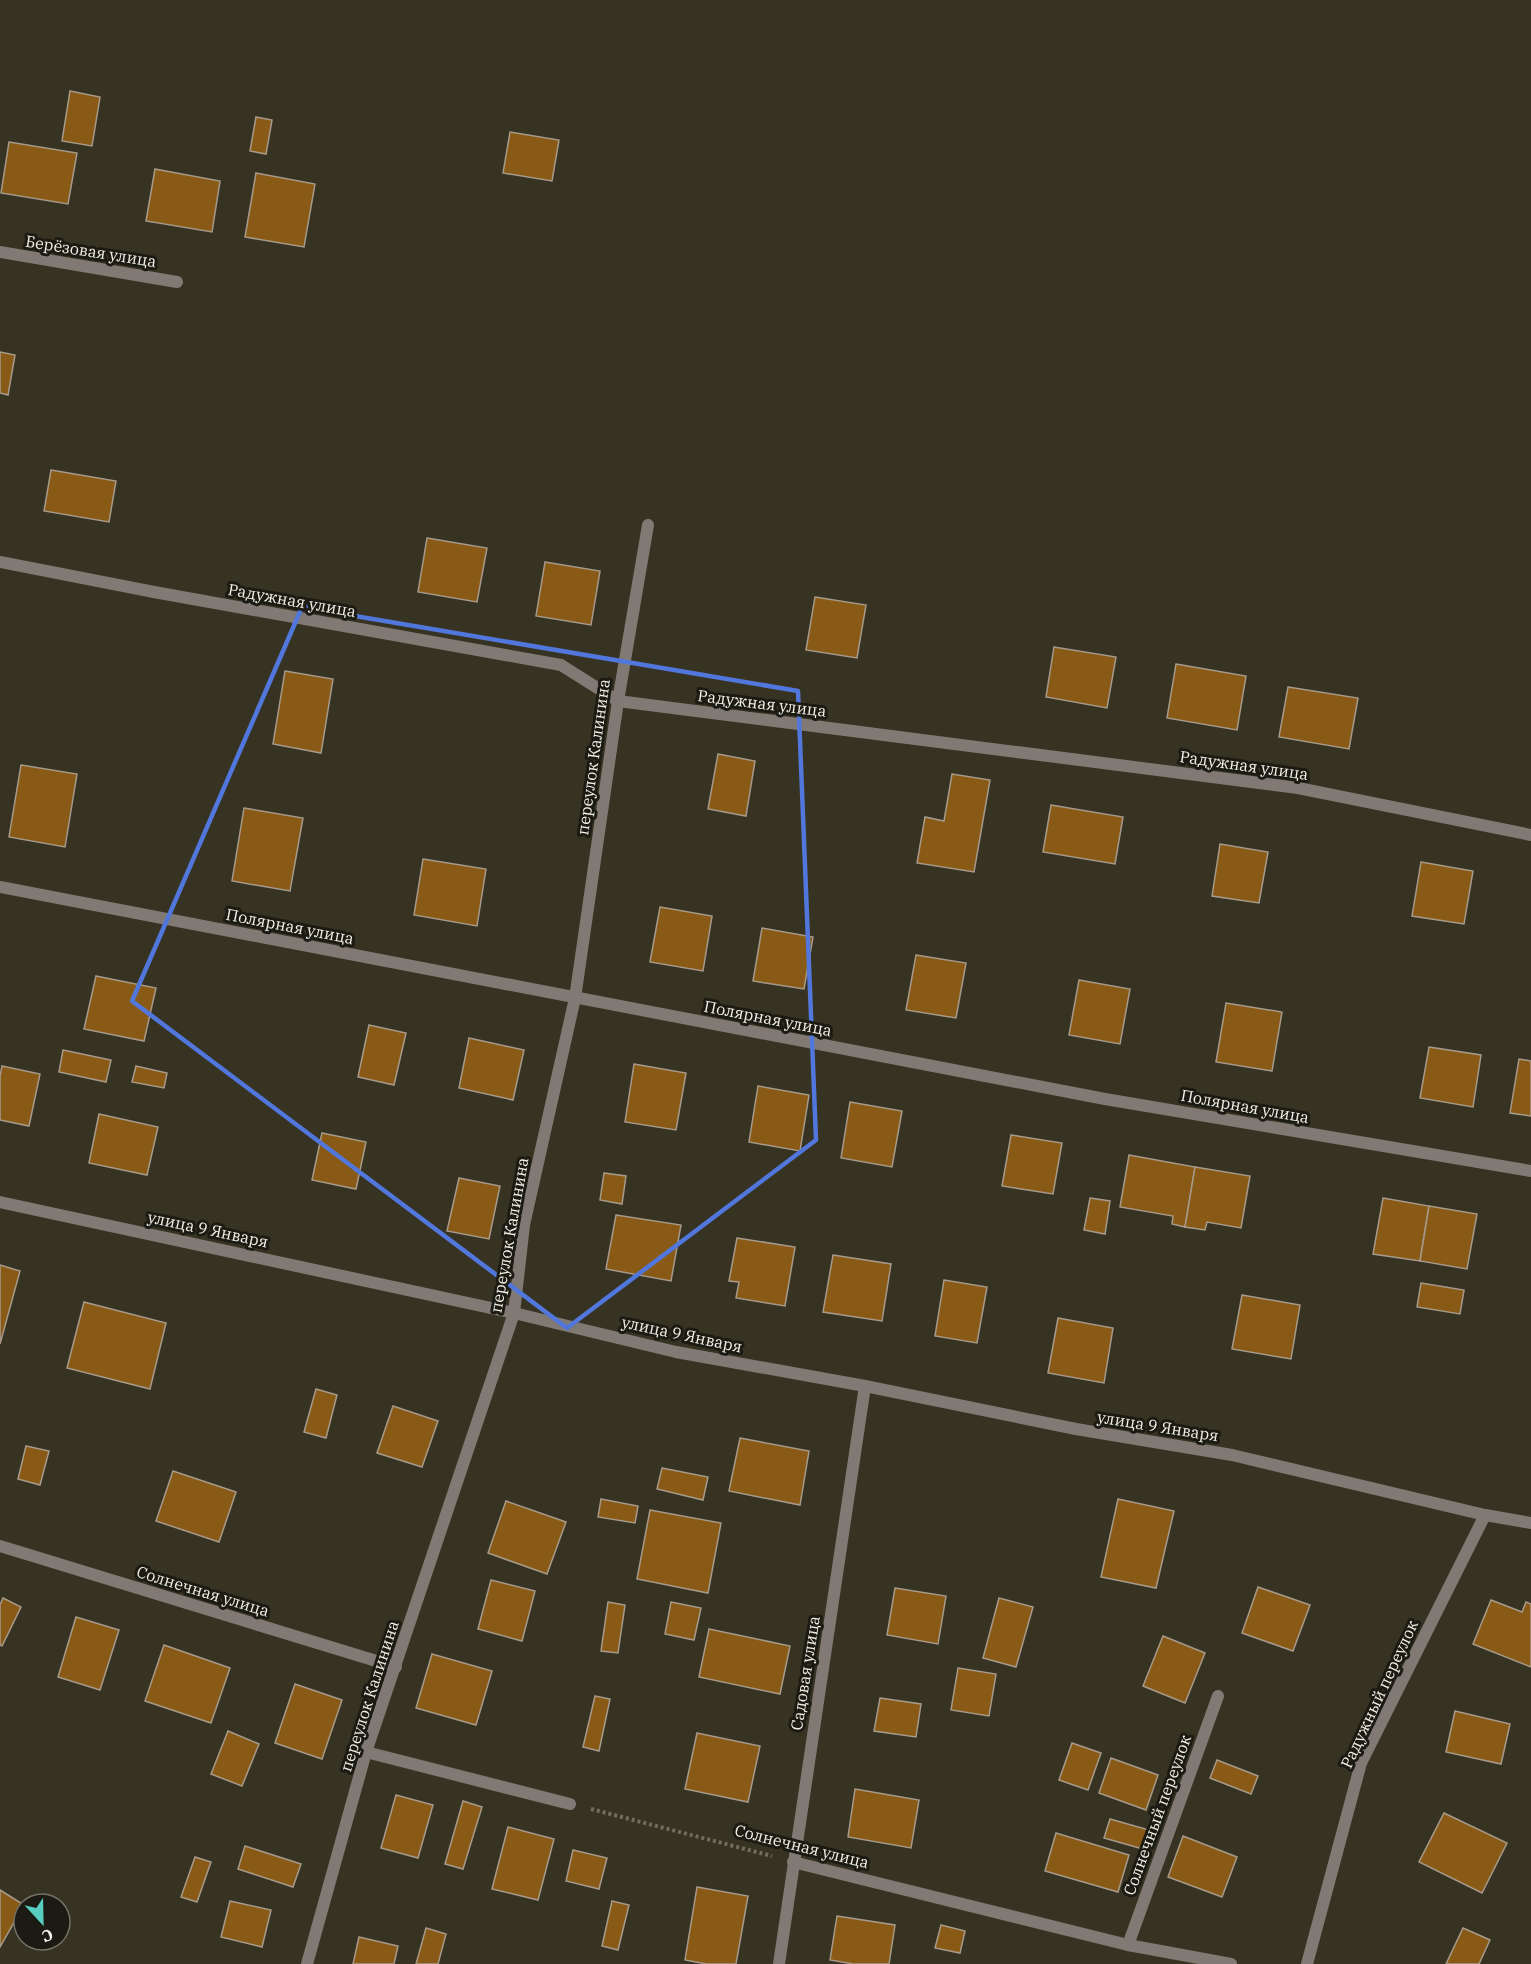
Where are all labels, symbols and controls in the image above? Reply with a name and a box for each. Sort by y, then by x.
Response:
street label: Берёзовая улица [24,231,158,271]
street label: Радужная улица [226,579,358,621]
street label: переулок Калинина [572,677,614,836]
street label: Радужная улица [696,685,828,721]
street label: Радужная улица [1178,746,1310,784]
street label: Полярная улица [224,904,356,948]
street label: Полярная улица [702,996,834,1040]
street label: Полярная улица [1179,1085,1311,1127]
street label: переулок Калинина [485,1155,533,1314]
street label: улица 9 Января [146,1206,270,1252]
street label: улица 9 Января [620,1311,744,1357]
street label: улица 9 Января [1096,1407,1220,1445]
street label: Солнечная улица [134,1561,272,1621]
street label: Садовая улица [786,1614,824,1732]
street label: Радужный переулок [1336,1616,1422,1771]
street label: переулок Калинина [335,1618,403,1774]
street label: Солнечный переулок [1119,1731,1196,1898]
street label: Солнечная улица [733,1820,871,1872]
north arrow [12,1892,72,1952]
text: С [39,1925,56,1947]

